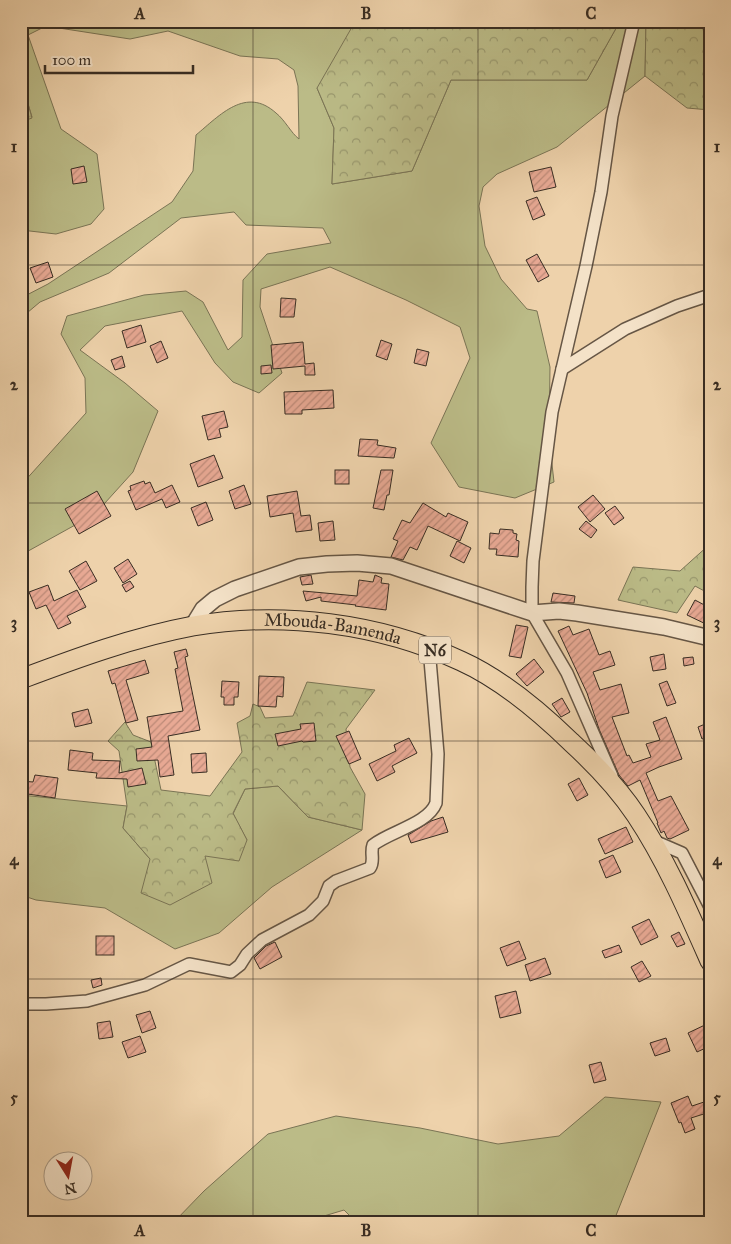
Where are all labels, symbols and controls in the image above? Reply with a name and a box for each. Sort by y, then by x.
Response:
text: A [134,4,146,23]
text: B [361,4,371,23]
text: C [586,4,597,23]
scale bar [45,42,192,74]
text: 100 m [52,51,92,69]
text: 1 [11,137,18,156]
text: 1 [714,137,721,156]
text: 2 [10,375,19,394]
text: 2 [713,375,722,394]
street label: Mbouda-Bamenda [264,609,404,649]
text: 3 [11,613,17,633]
text: 3 [714,613,720,633]
road number: N6 [419,636,451,664]
text: 4 [10,850,20,870]
text: 4 [713,850,723,870]
text: 5 [10,1088,18,1107]
text: 5 [713,1088,721,1107]
north arrow [42,1152,92,1202]
text: N [63,1179,78,1198]
text: A [134,1221,146,1240]
text: B [361,1221,371,1240]
text: C [586,1221,597,1240]

